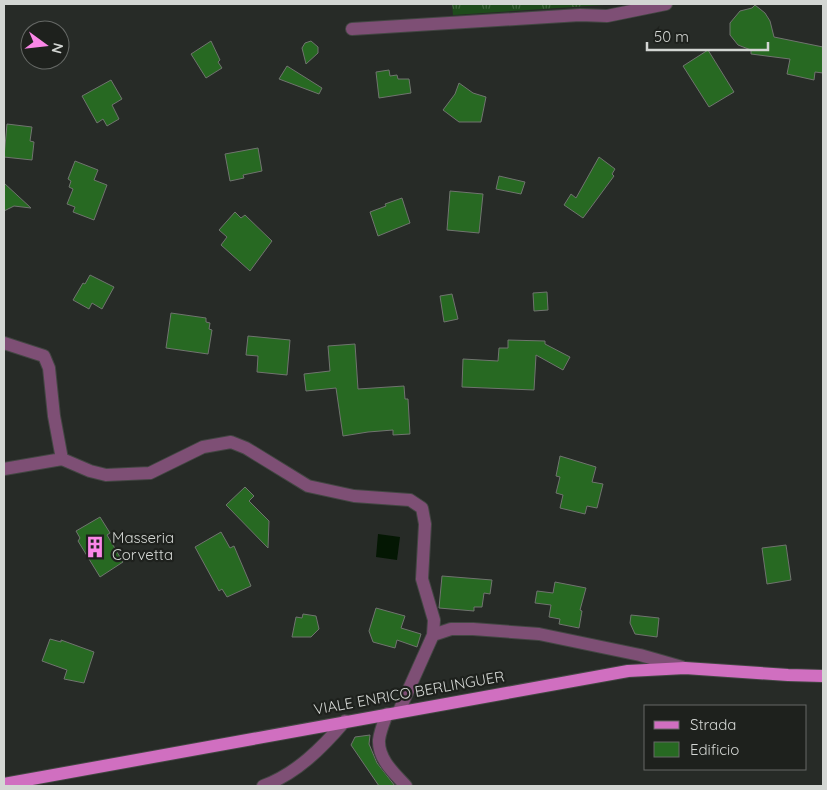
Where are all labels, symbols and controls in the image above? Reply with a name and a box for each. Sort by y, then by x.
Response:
north arrow [20,20,70,70]
scale bar [647,20,768,52]
text: 50 m [654,27,689,46]
text: N [48,41,68,56]
place label: Masseria Corvetta [112,528,174,564]
building icon: Masseria Corvetta [82,534,108,560]
street label: VIALE ENRICO BERLINGUER [312,666,506,719]
legend [644,705,807,770]
text: Strada [690,715,736,734]
text: Edificio [690,740,739,759]

